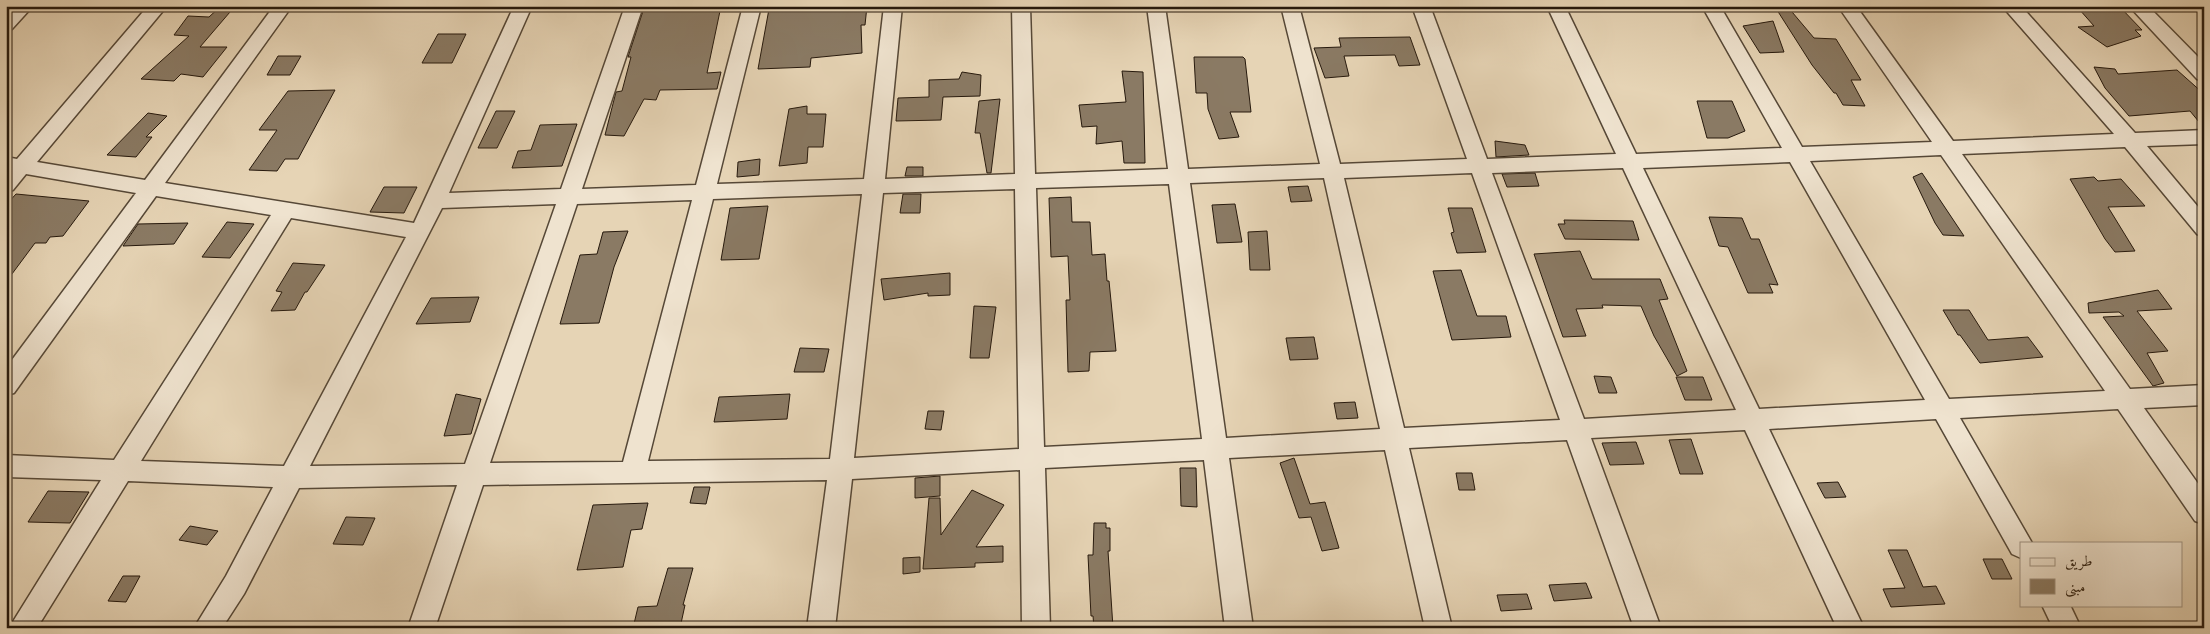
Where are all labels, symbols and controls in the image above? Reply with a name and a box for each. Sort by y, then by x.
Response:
legend [2020,542,2182,606]
text: طريق [2065,552,2092,571]
text: مبنى [2065,578,2085,598]

